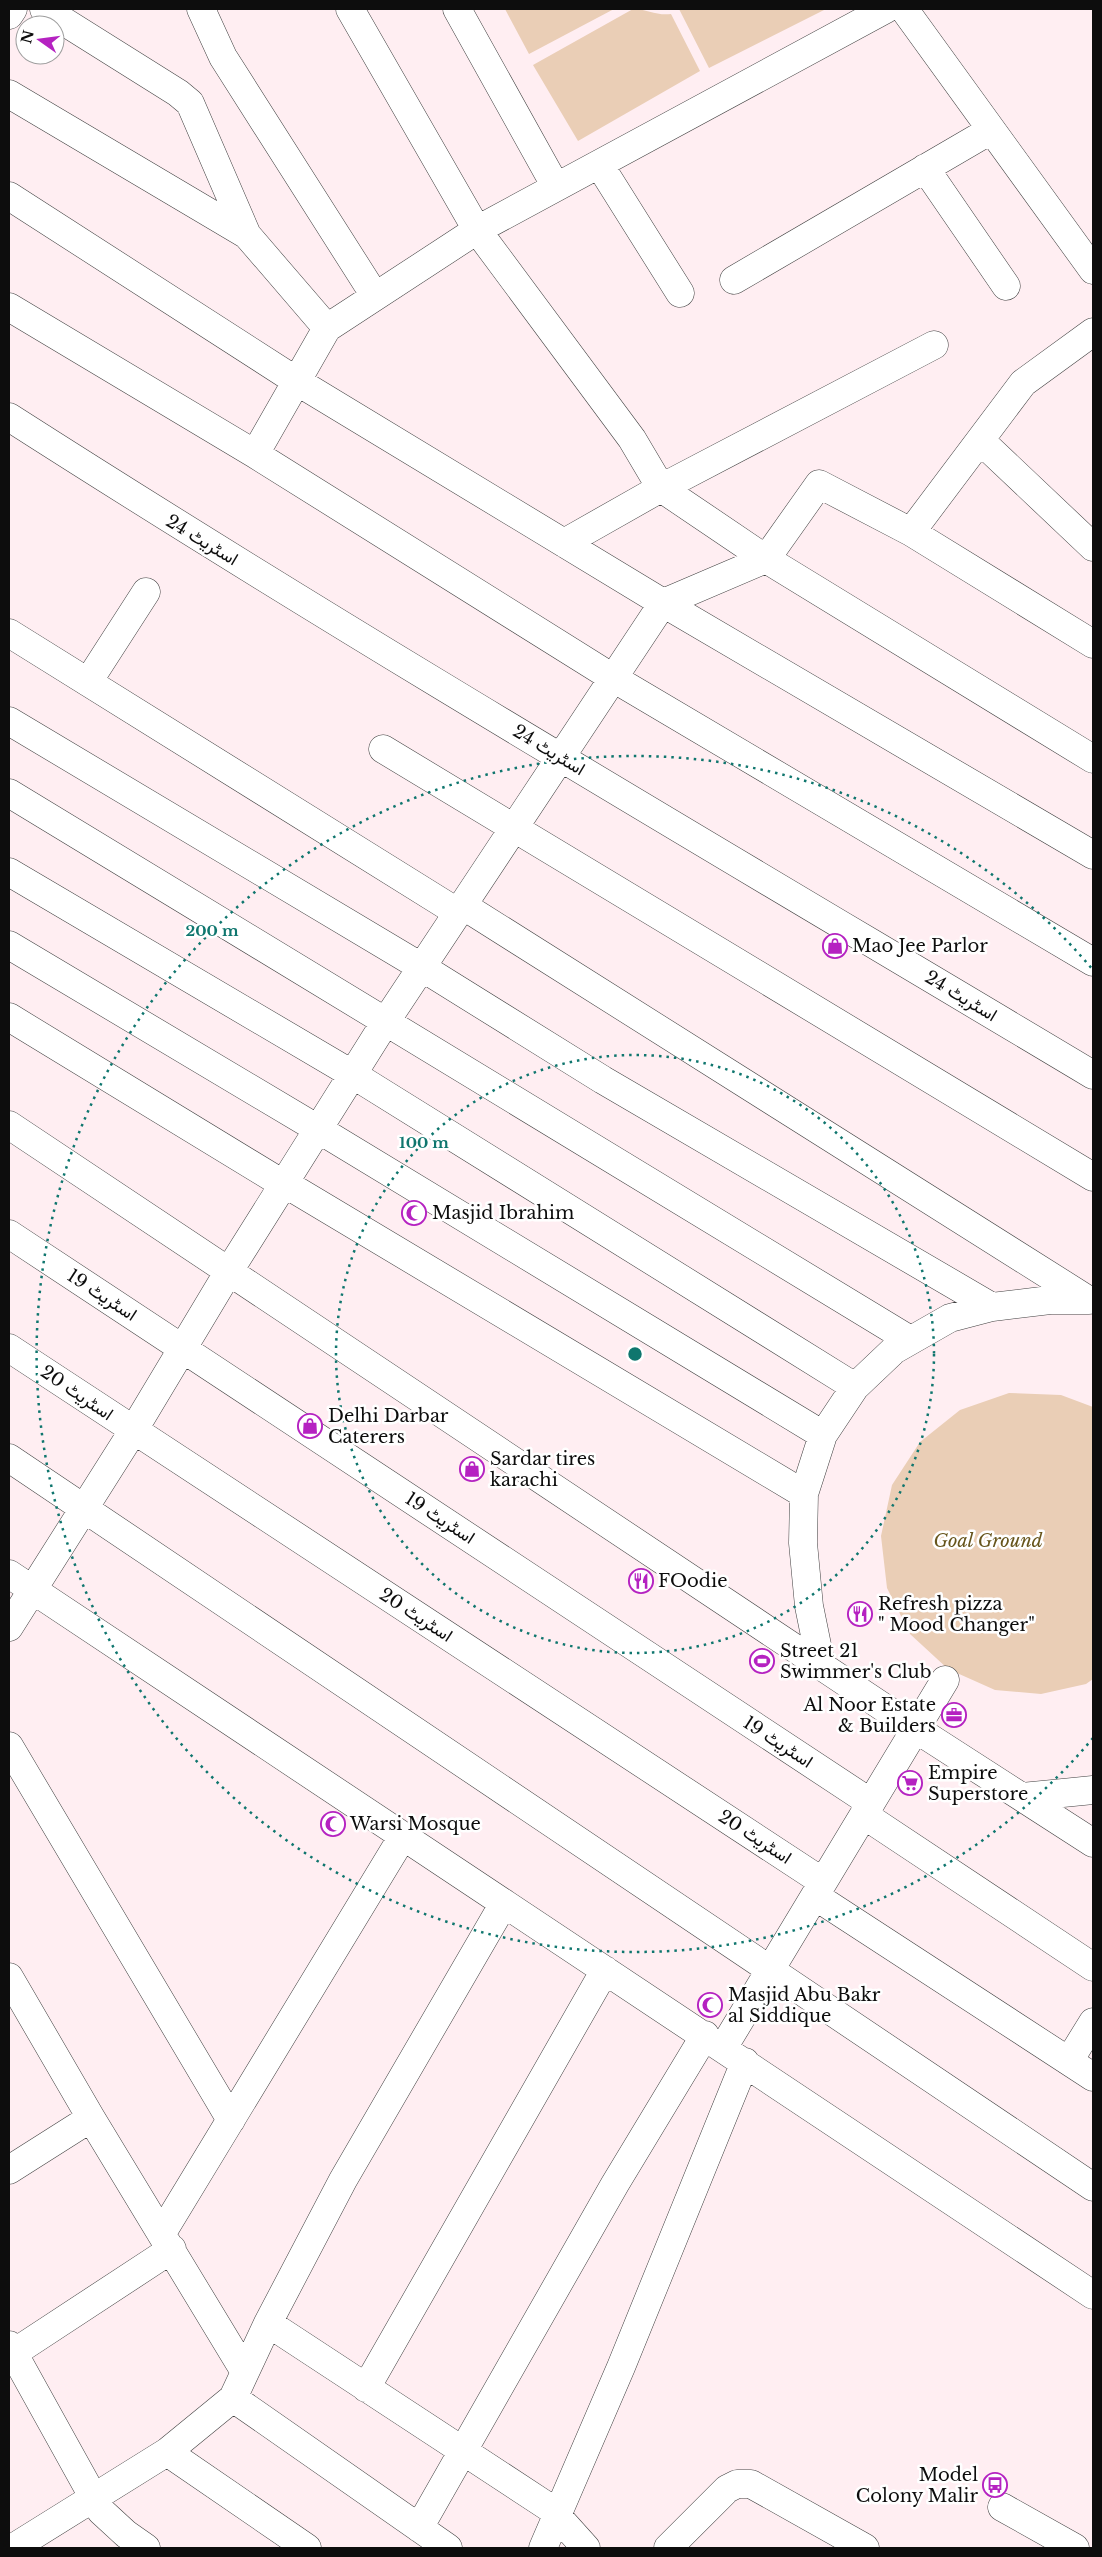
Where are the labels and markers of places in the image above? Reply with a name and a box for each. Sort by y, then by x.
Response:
shop icon: Mao Jee Parlor [822,933,848,959]
place label: Mao Jee Parlor [852,935,988,957]
mosque icon: Masjid Ibrahim [401,1200,427,1226]
place label: Masjid Ibrahim [432,1202,574,1224]
centre of rings [626,1345,644,1363]
place label: Delhi Darbar Caterers [328,1405,449,1448]
shop icon: Delhi Darbar Caterers [297,1413,323,1439]
place label: Sardar tires karachi [490,1448,595,1491]
shop icon: Sardar tires karachi [459,1456,485,1482]
restaurant icon: FOodie [628,1568,654,1594]
place label: FOodie [658,1570,727,1592]
place label: Refresh pizza " Mood Changer" [878,1593,1035,1636]
restaurant icon: Refresh pizza " Mood Changer" [847,1601,873,1627]
place label: Street 21 Swimmer's Club [780,1640,931,1683]
sports icon: Street 21 Swimmer's Club [749,1648,775,1674]
place label: Al Noor Estate & Builders [802,1694,936,1737]
office icon: Al Noor Estate & Builders [941,1702,967,1728]
place label: Empire Superstore [928,1762,1028,1805]
supermarket icon: Empire Superstore [897,1770,923,1796]
mosque icon: Warsi Mosque [320,1811,346,1837]
place label: Warsi Mosque [349,1813,481,1835]
place label: Masjid Abu Bakr al Siddique [728,1984,881,2027]
mosque icon: Masjid Abu Bakr al Siddique [697,1992,723,2018]
place label: Model Colony Malir [856,2464,978,2507]
bus stop icon: Model Colony Malir [982,2472,1008,2498]

